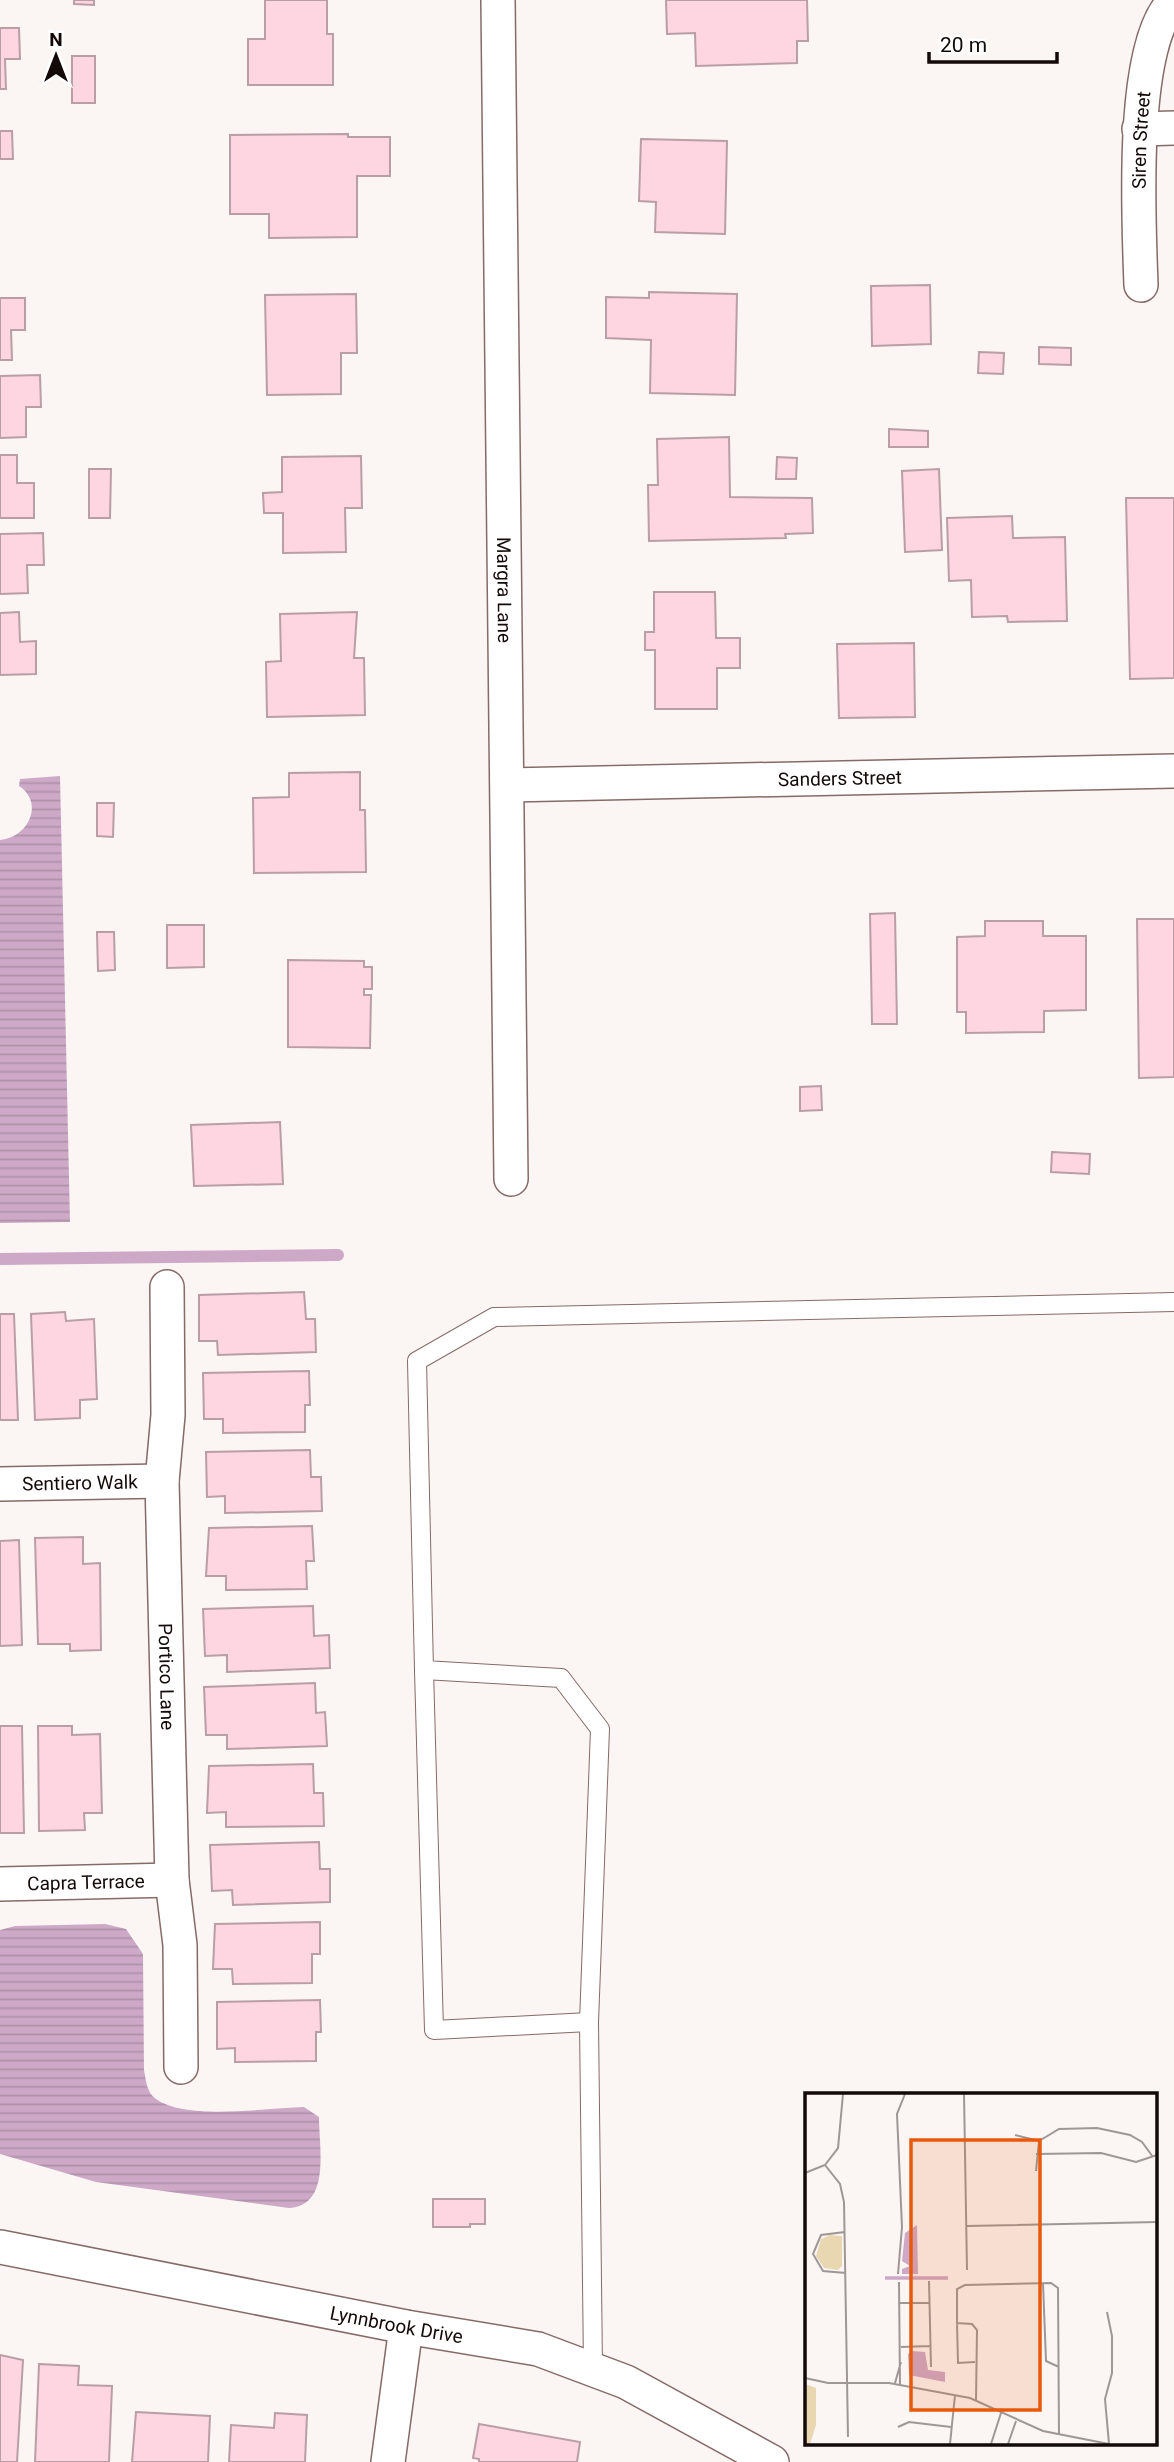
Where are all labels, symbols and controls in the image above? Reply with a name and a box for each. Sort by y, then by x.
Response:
north arrow [21,21,91,91]
scale bar [929,21,1057,65]
text: N [49,28,63,51]
text: 20 m [940,33,987,57]
street label: Siren Street [1128,90,1155,189]
street label: Margra Lane [492,537,516,643]
street label: Sanders Street [778,766,902,791]
street label: Sentiero Walk [22,1470,138,1496]
street label: Portico Lane [154,1623,179,1731]
street label: Capra Terrace [27,1870,145,1895]
inset map [805,2093,1156,2444]
street label: Lynnbrook Drive [328,2301,465,2348]

